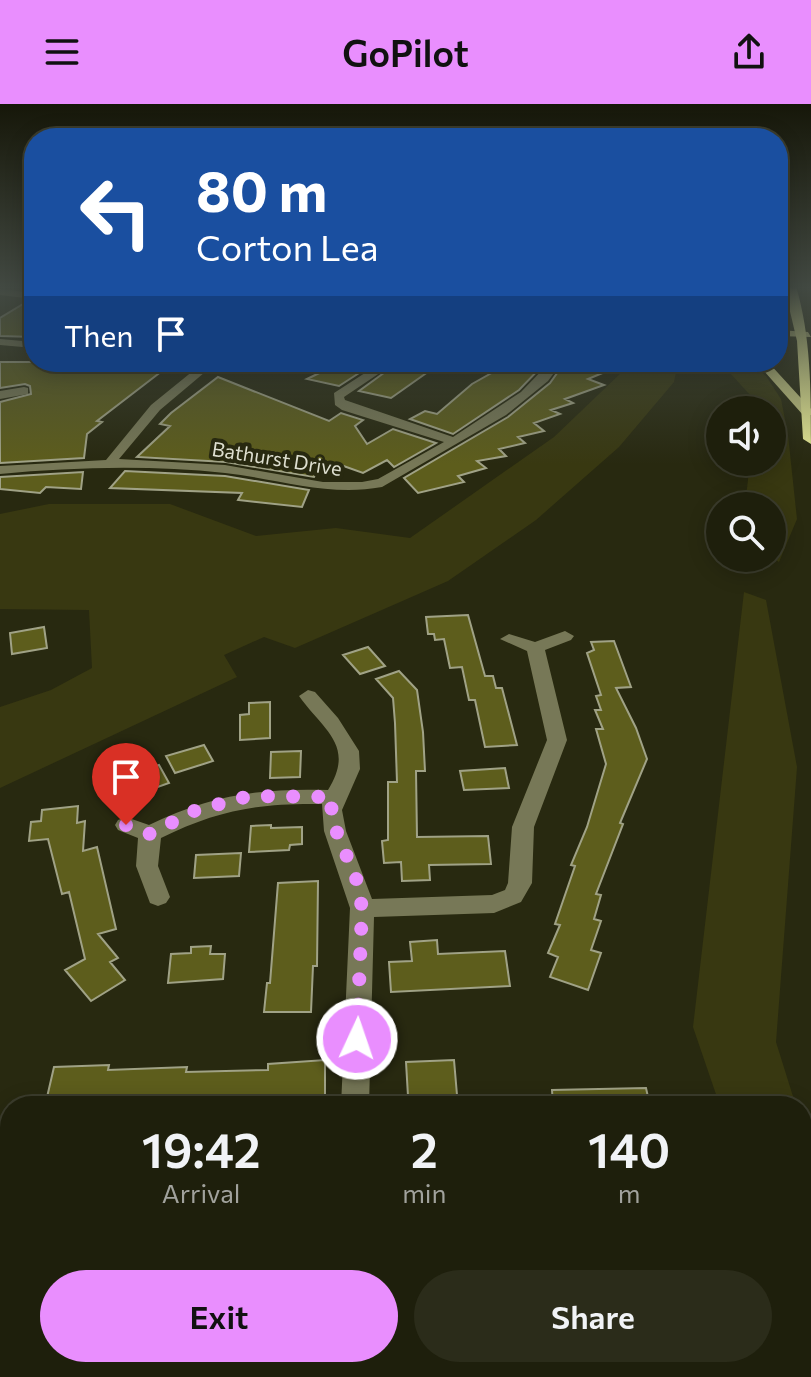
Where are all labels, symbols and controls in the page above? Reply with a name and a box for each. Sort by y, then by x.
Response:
icon: menu [40,30,84,74]
text: GoPilot [342,30,469,74]
icon: share [727,30,771,74]
text: 80 m [196,155,327,224]
icon: left [64,160,168,264]
text: Corton Lea [196,224,379,268]
icon: arrive [149,312,193,356]
text: Then [64,316,133,353]
map controls [706,396,786,572]
button: sound [706,396,786,476]
street label: Bathurst Drive [210,436,344,480]
button: search [706,492,786,572]
pin [92,743,160,825]
icon: arrive [104,755,148,799]
position arrow [315,997,399,1081]
text: 19:42 [142,1119,261,1178]
text: 2 [411,1119,438,1178]
text: 140 [588,1119,670,1178]
text: Arrival [162,1177,240,1208]
text: min [402,1177,446,1208]
text: m [618,1177,641,1208]
button: Exit [40,1270,398,1362]
button: Share [414,1270,772,1362]

